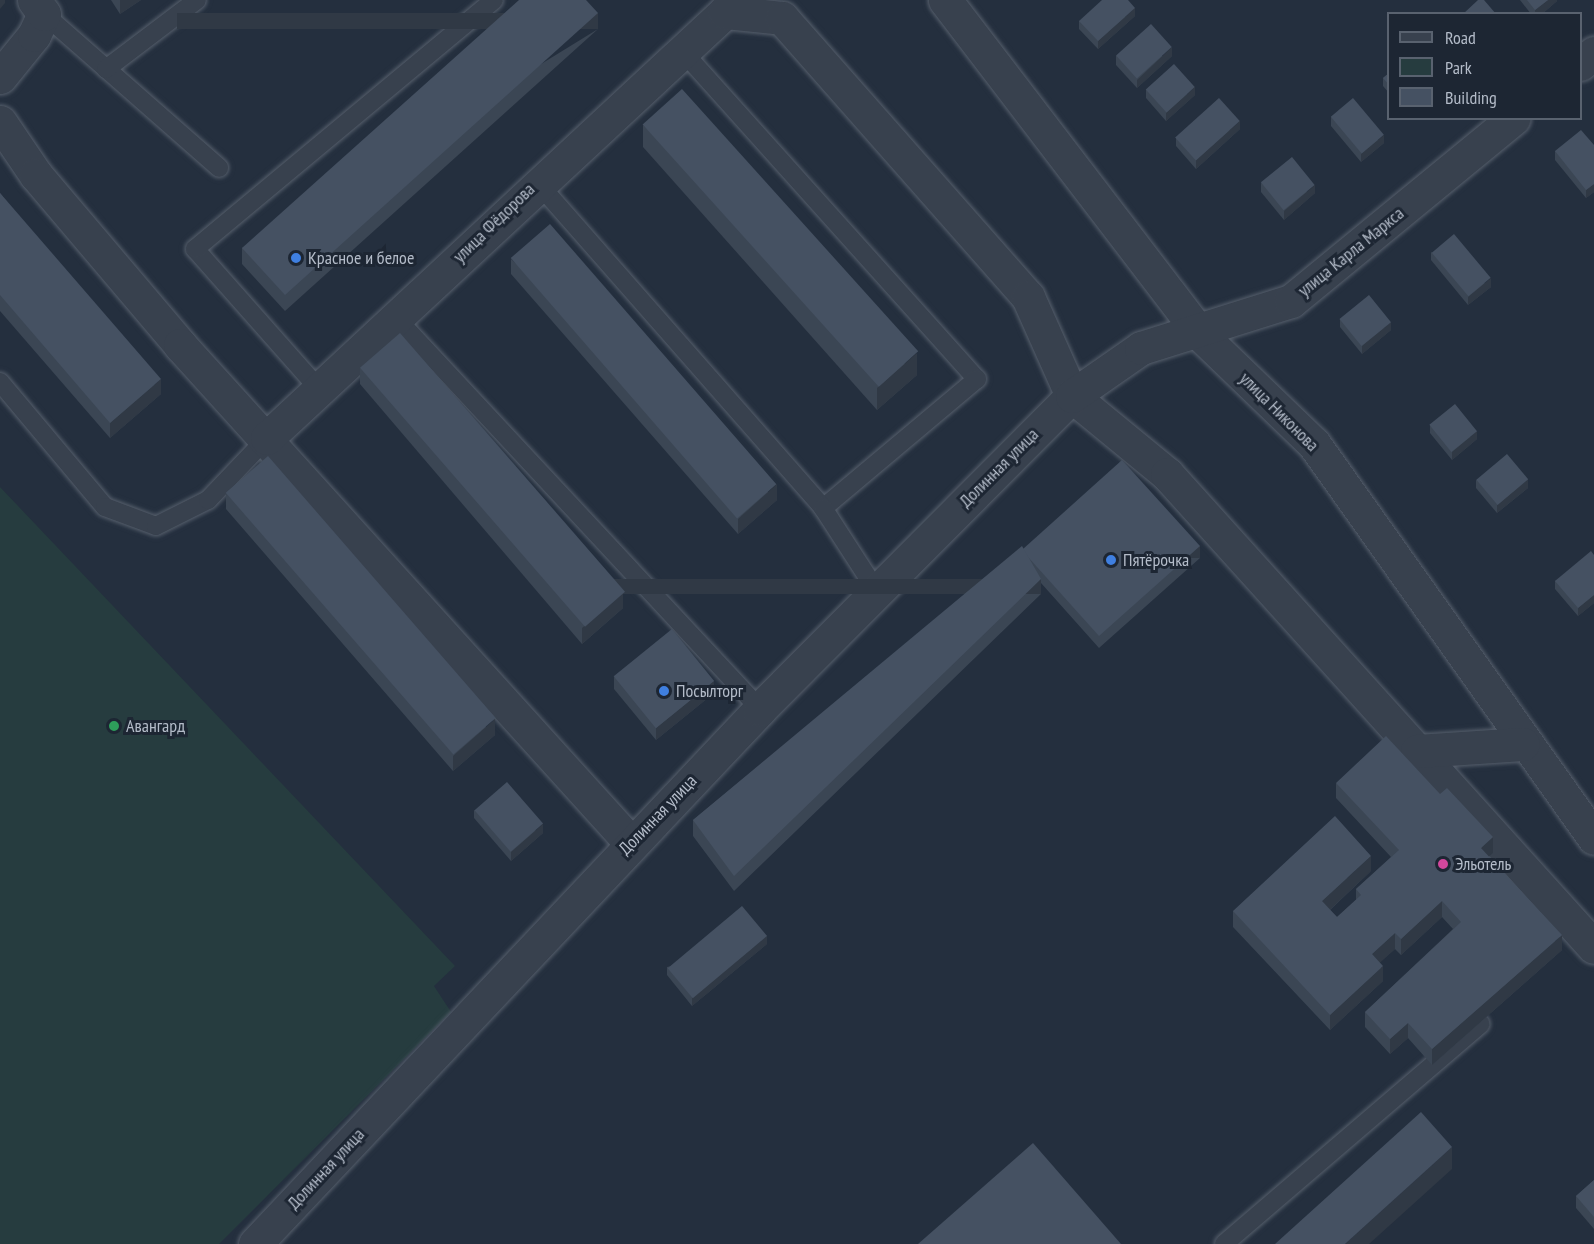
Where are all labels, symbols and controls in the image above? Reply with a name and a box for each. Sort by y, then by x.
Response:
legend [1387,12,1582,120]
text: Road [1445,26,1476,49]
text: Park [1445,56,1472,79]
text: Building [1445,86,1497,109]
street label: улица Фёдорова [449,179,539,267]
street label: улица Карла Маркса [1294,203,1408,301]
place label: Красное и белое [308,247,414,269]
marker: Красное и белое [289,251,303,265]
street label: улица Никонова [1235,368,1323,456]
street label: Долинная улица [955,424,1043,512]
place label: Пятёрочка [1123,549,1189,571]
marker: Пятёрочка [1104,553,1118,567]
place label: Посылторг [676,680,743,702]
marker: Посылторг [657,684,671,698]
place label: Авангард [126,715,185,737]
marker: Авангард [107,719,121,733]
street label: Долинная улица [614,770,702,860]
place label: Эльотель [1455,853,1511,875]
marker: Эльотель [1436,857,1450,871]
street label: Долинная улица [283,1124,369,1214]

